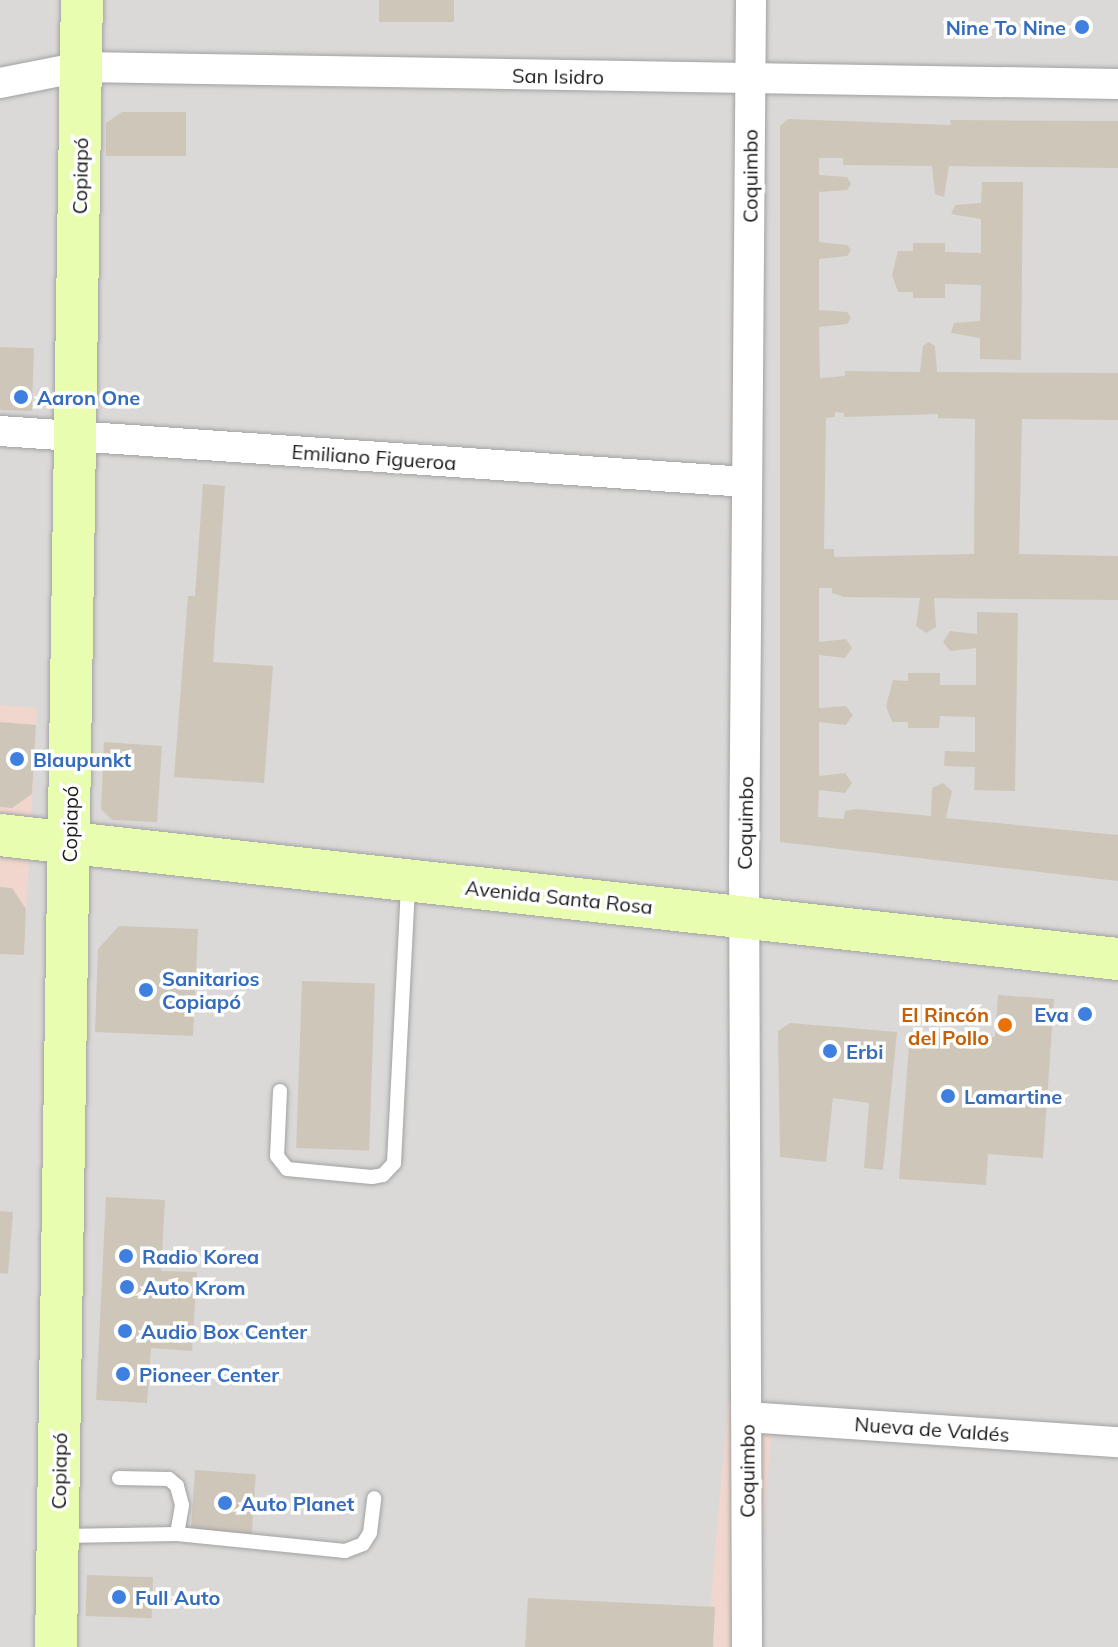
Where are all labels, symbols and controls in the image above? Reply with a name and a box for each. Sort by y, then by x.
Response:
place label: Nine To Nine [946,15,1066,39]
marker: Nine To Nine [1073,18,1091,36]
street label: San Isidro [512,63,604,89]
street label: Coquimbo [738,129,762,223]
street label: Copiapó [67,138,93,214]
place label: Aaron One [37,385,140,409]
marker: Aaron One [12,388,30,406]
street label: Emiliano Figueroa [291,439,457,475]
place label: Blaupunkt [33,747,131,771]
marker: Blaupunkt [8,750,26,768]
street label: Coquimbo [732,776,758,870]
street label: Copiapó [57,786,83,862]
street label: Avenida Santa Rosa [464,875,654,919]
place label: Sanitarios Copiapó [162,966,259,1013]
marker: Sanitarios Copiapó [137,981,155,999]
place label: El Rincón del Pollo [901,1002,989,1049]
place label: Eva [1034,1002,1069,1026]
marker: Eva [1076,1005,1094,1023]
marker: El Rincón del Pollo [996,1016,1014,1034]
place label: Erbi [846,1039,883,1063]
marker: Erbi [821,1042,839,1060]
place label: Lamartine [964,1084,1062,1108]
marker: Lamartine [939,1087,957,1105]
place label: Radio Korea [142,1244,259,1268]
marker: Radio Korea [117,1247,135,1265]
place label: Auto Krom [143,1275,246,1299]
marker: Auto Krom [118,1278,136,1296]
place label: Audio Box Center [141,1319,307,1343]
marker: Audio Box Center [116,1322,134,1340]
place label: Pioneer Center [139,1362,279,1386]
marker: Pioneer Center [114,1365,132,1383]
street label: Nueva de Valdés [854,1412,1010,1446]
street label: Coquimbo [735,1424,759,1518]
street label: Copiapó [46,1433,72,1509]
place label: Auto Planet [241,1491,354,1515]
marker: Auto Planet [216,1494,234,1512]
place label: Full Auto [135,1585,220,1609]
marker: Full Auto [110,1588,128,1606]

